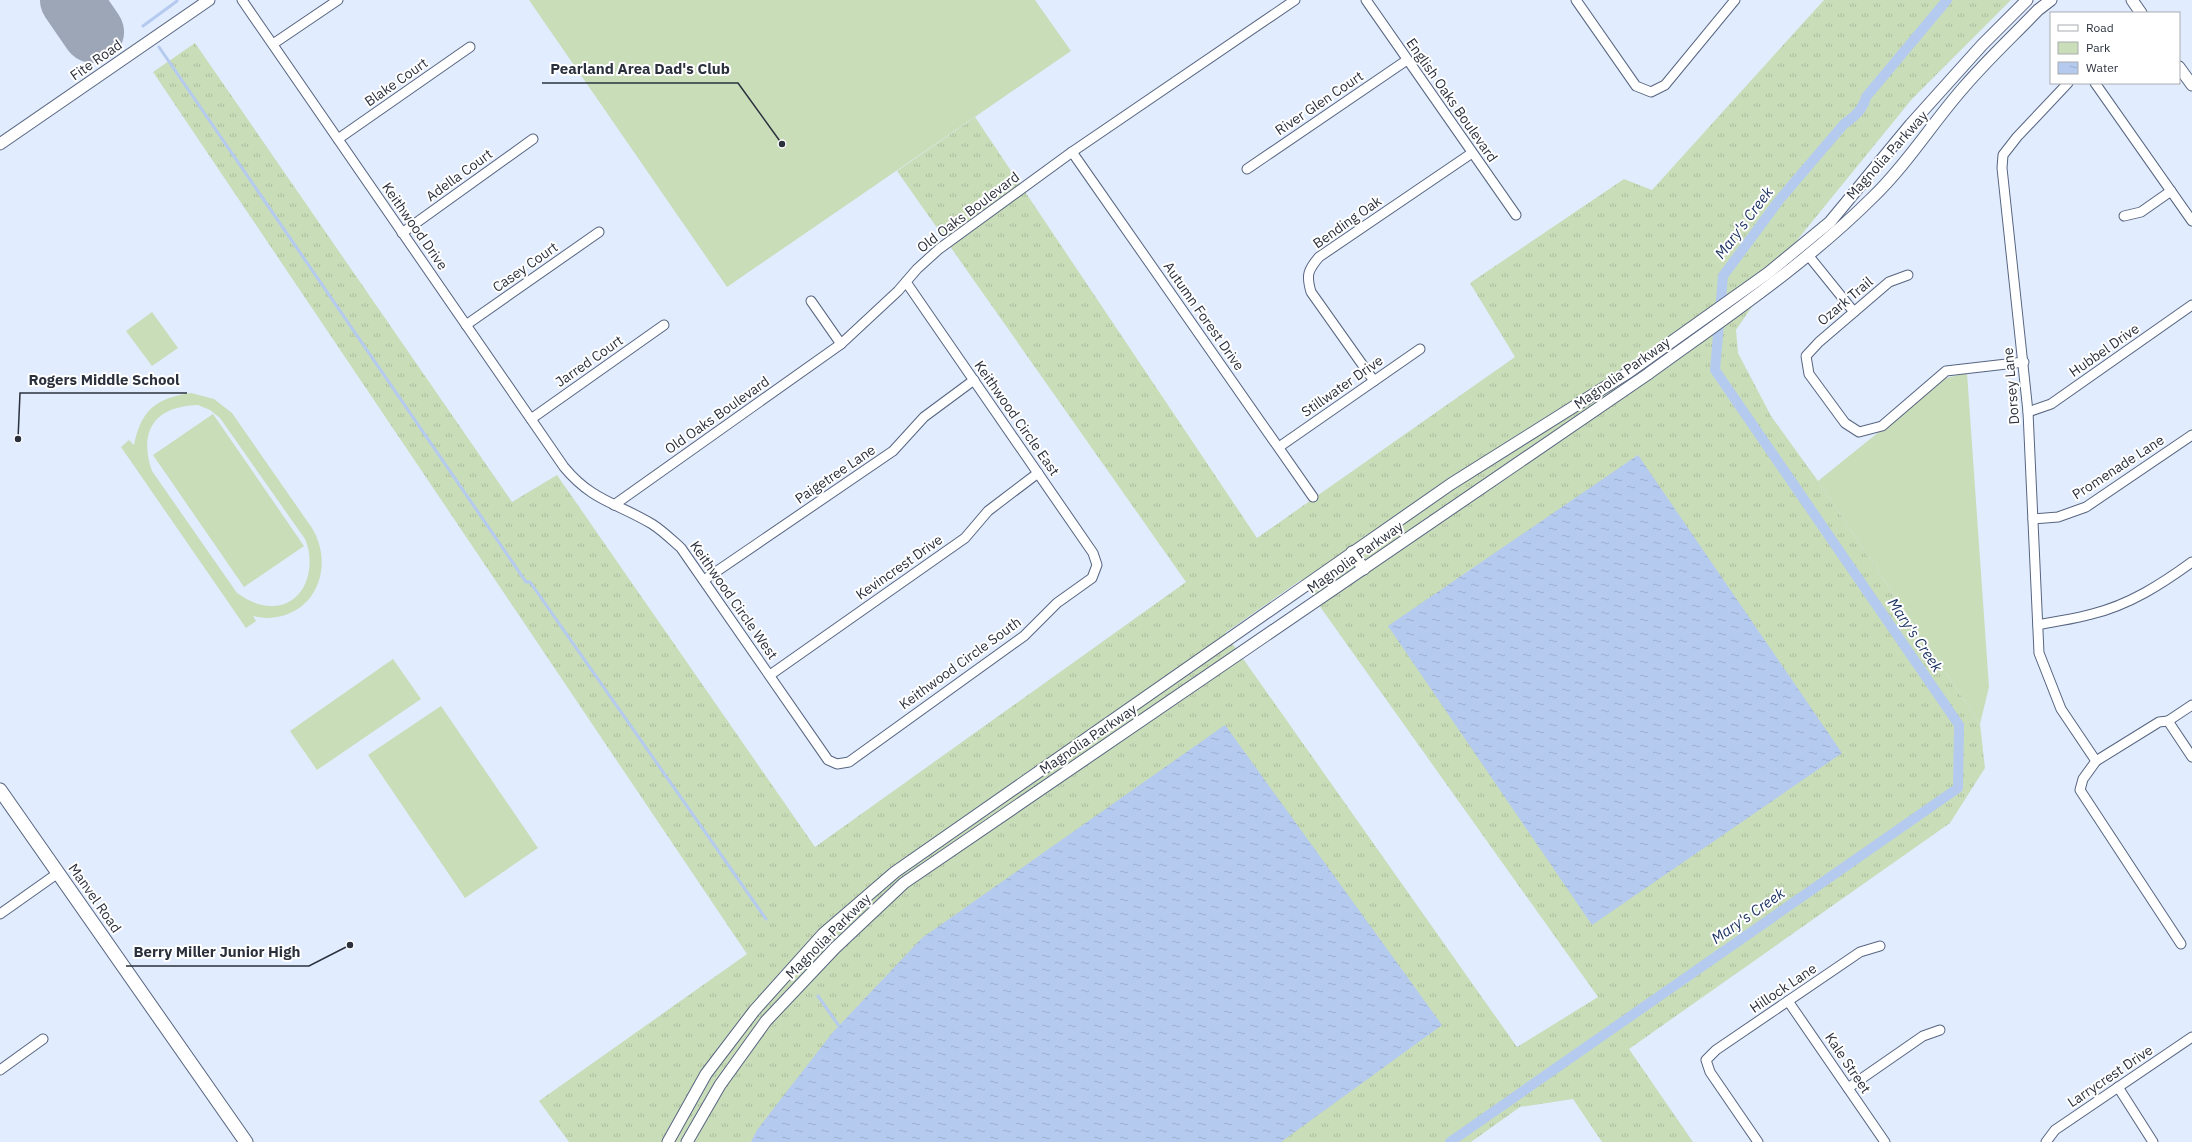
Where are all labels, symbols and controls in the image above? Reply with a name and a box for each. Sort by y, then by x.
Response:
legend [2050,12,2180,84]
text: Road [2086,20,2114,35]
street label: English Oaks Boulevard [1402,34,1502,166]
street label: Fite Road [67,36,125,84]
text: Park [2086,40,2111,55]
street label: Blake Court [361,54,431,110]
callout: Pearland Area Dad's Club [542,56,738,83]
text: Pearland Area Dad's Club [550,59,730,78]
text: Water [2086,60,2119,75]
street label: River Glen Court [1271,67,1367,139]
street label: Magnolia Parkway [1842,107,1932,203]
street label: Adella Court [422,145,496,205]
street label: Old Oaks Boulevard [913,168,1023,256]
street label: Keithwood Drive [378,179,452,274]
water label: Mary's Creek [1710,183,1777,262]
street label: Bending Oak [1309,191,1385,252]
street label: Casey Court [489,238,561,296]
street label: Autumn Forest Drive [1160,258,1248,374]
street label: Ozark Trail [1814,272,1877,329]
street label: Hubbel Drive [2066,319,2143,381]
street label: Jarred Court [552,331,626,391]
street label: Magnolia Parkway [1570,333,1674,413]
street label: Dorsey Lane [1999,346,2023,425]
street label: Stillwater Drive [1298,351,1387,421]
street label: Keithwood Circle East [970,357,1064,479]
callout: Rogers Middle School [20,366,187,393]
text: Rogers Middle School [29,370,180,389]
street label: Old Oaks Boulevard [661,372,773,458]
street label: Promenade Lane [2069,430,2168,503]
street label: Paigetree Lane [791,440,879,507]
street label: Magnolia Parkway [1303,517,1407,597]
street label: Kevincrest Drive [852,530,946,604]
street label: Keithwood Circle West [686,537,782,663]
water label: Mary's Creek [1884,594,1947,676]
street label: Keithwood Circle South [896,613,1024,713]
street label: Magnolia Parkway [1036,700,1140,778]
street label: Manvel Road [65,860,125,936]
water label: Mary's Creek [1707,883,1788,948]
street label: Magnolia Parkway [782,890,874,982]
callout: Berry Miller Junior High [126,939,309,966]
text: Berry Miller Junior High [134,942,300,961]
street label: Hillock Lane [1746,959,1820,1017]
street label: Kale Street [1821,1029,1875,1097]
street label: Larrycrest Drive [2064,1041,2156,1111]

